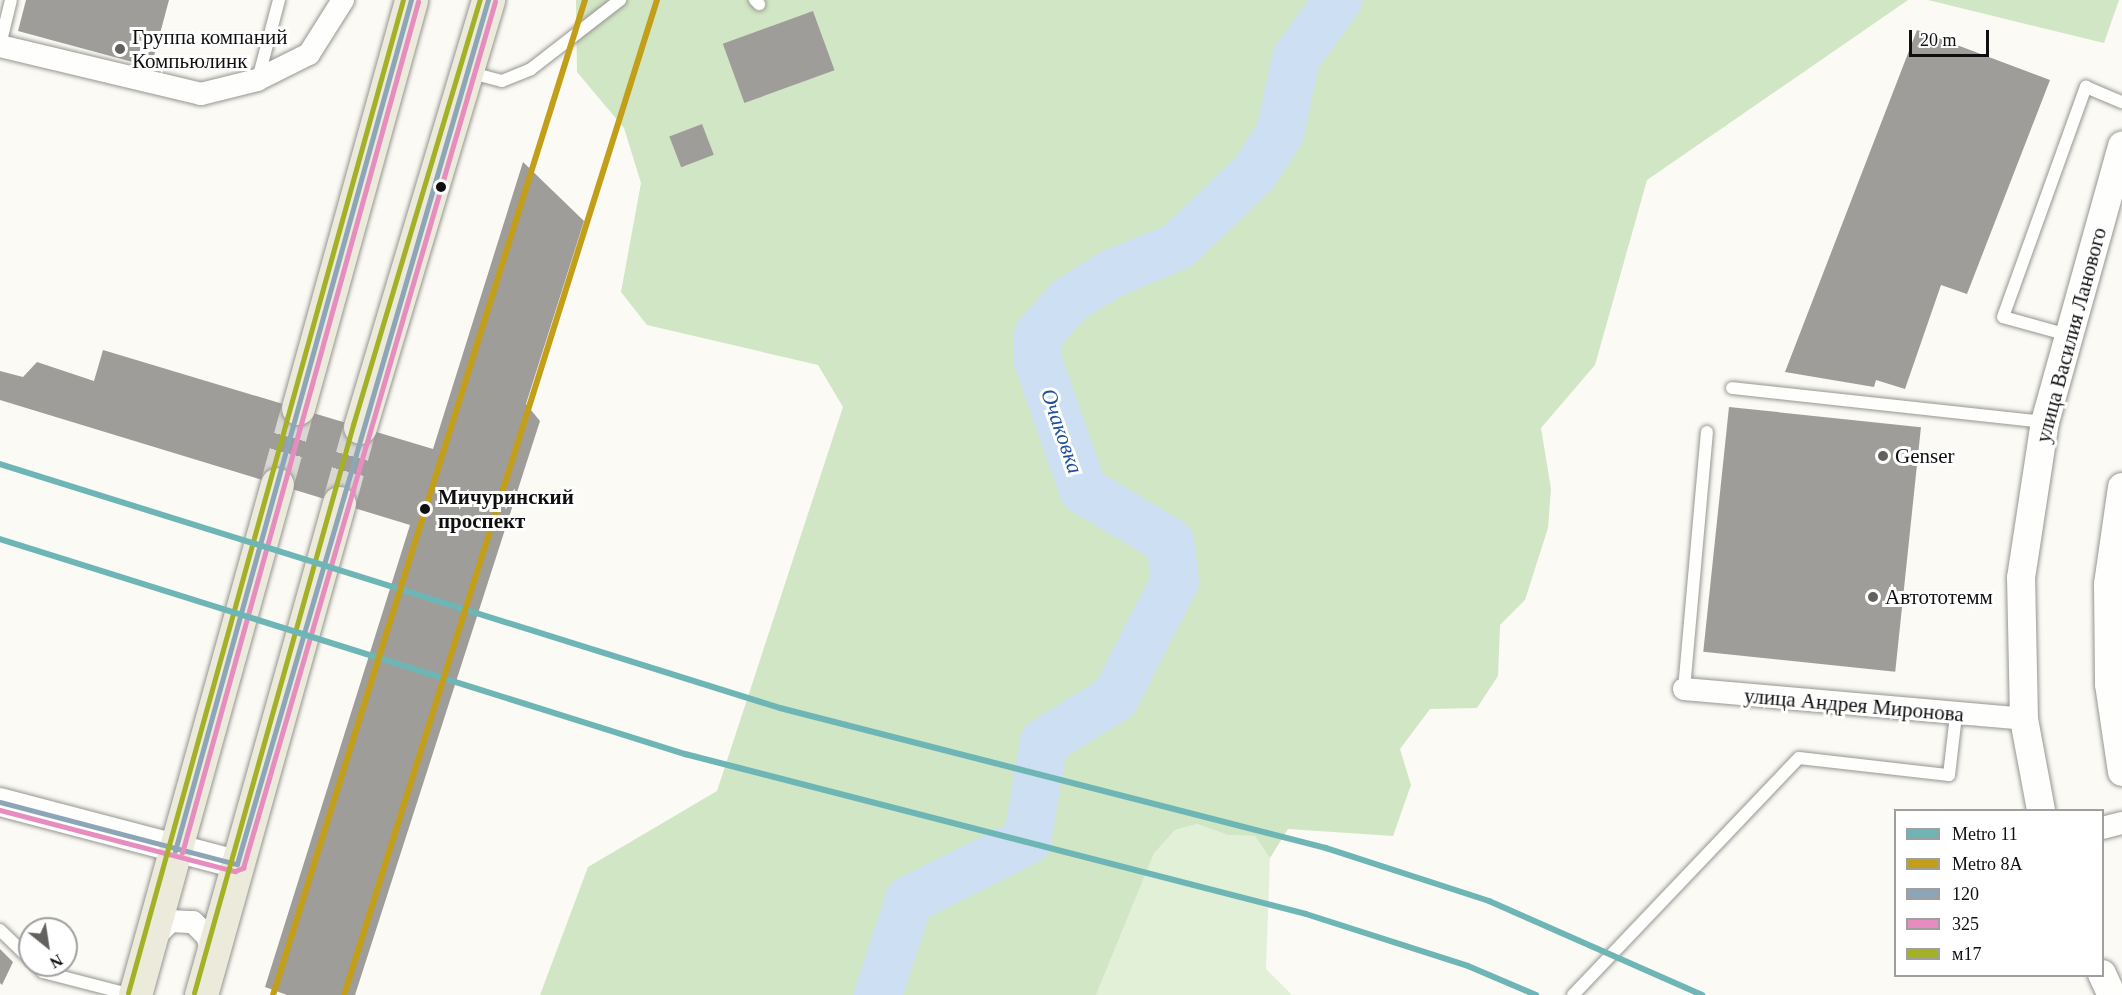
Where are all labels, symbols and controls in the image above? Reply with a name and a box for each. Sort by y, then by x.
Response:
scale bar [1912,18,1992,56]
place label: Группа компаний Компьюлинк [132,24,287,74]
text: 20 m [1920,30,1957,50]
marker: Группа компаний Компьюлинк [113,42,127,56]
unlabelled marker [435,181,447,193]
street label: улица Василия Ланового [2030,225,2112,445]
water label: Очаковка [1035,385,1089,477]
place label: Genser [1895,443,1954,469]
marker: Genser [1876,449,1890,463]
place label: Мичуринский проспект [438,484,574,534]
marker: Мичуринский проспект [416,500,434,518]
place label: Автототемм [1885,584,1993,610]
marker: Автототемм [1866,590,1880,604]
street label: улица Андрея Миронова [1743,683,1965,727]
legend [1894,809,2104,977]
text: Metro 11 [1952,824,2018,844]
text: Metro 8А [1952,854,2023,874]
text: 120 [1952,884,1979,904]
text: 325 [1952,914,1979,934]
north arrow [18,917,78,977]
text: м17 [1952,944,1981,964]
text: N [47,951,66,972]

